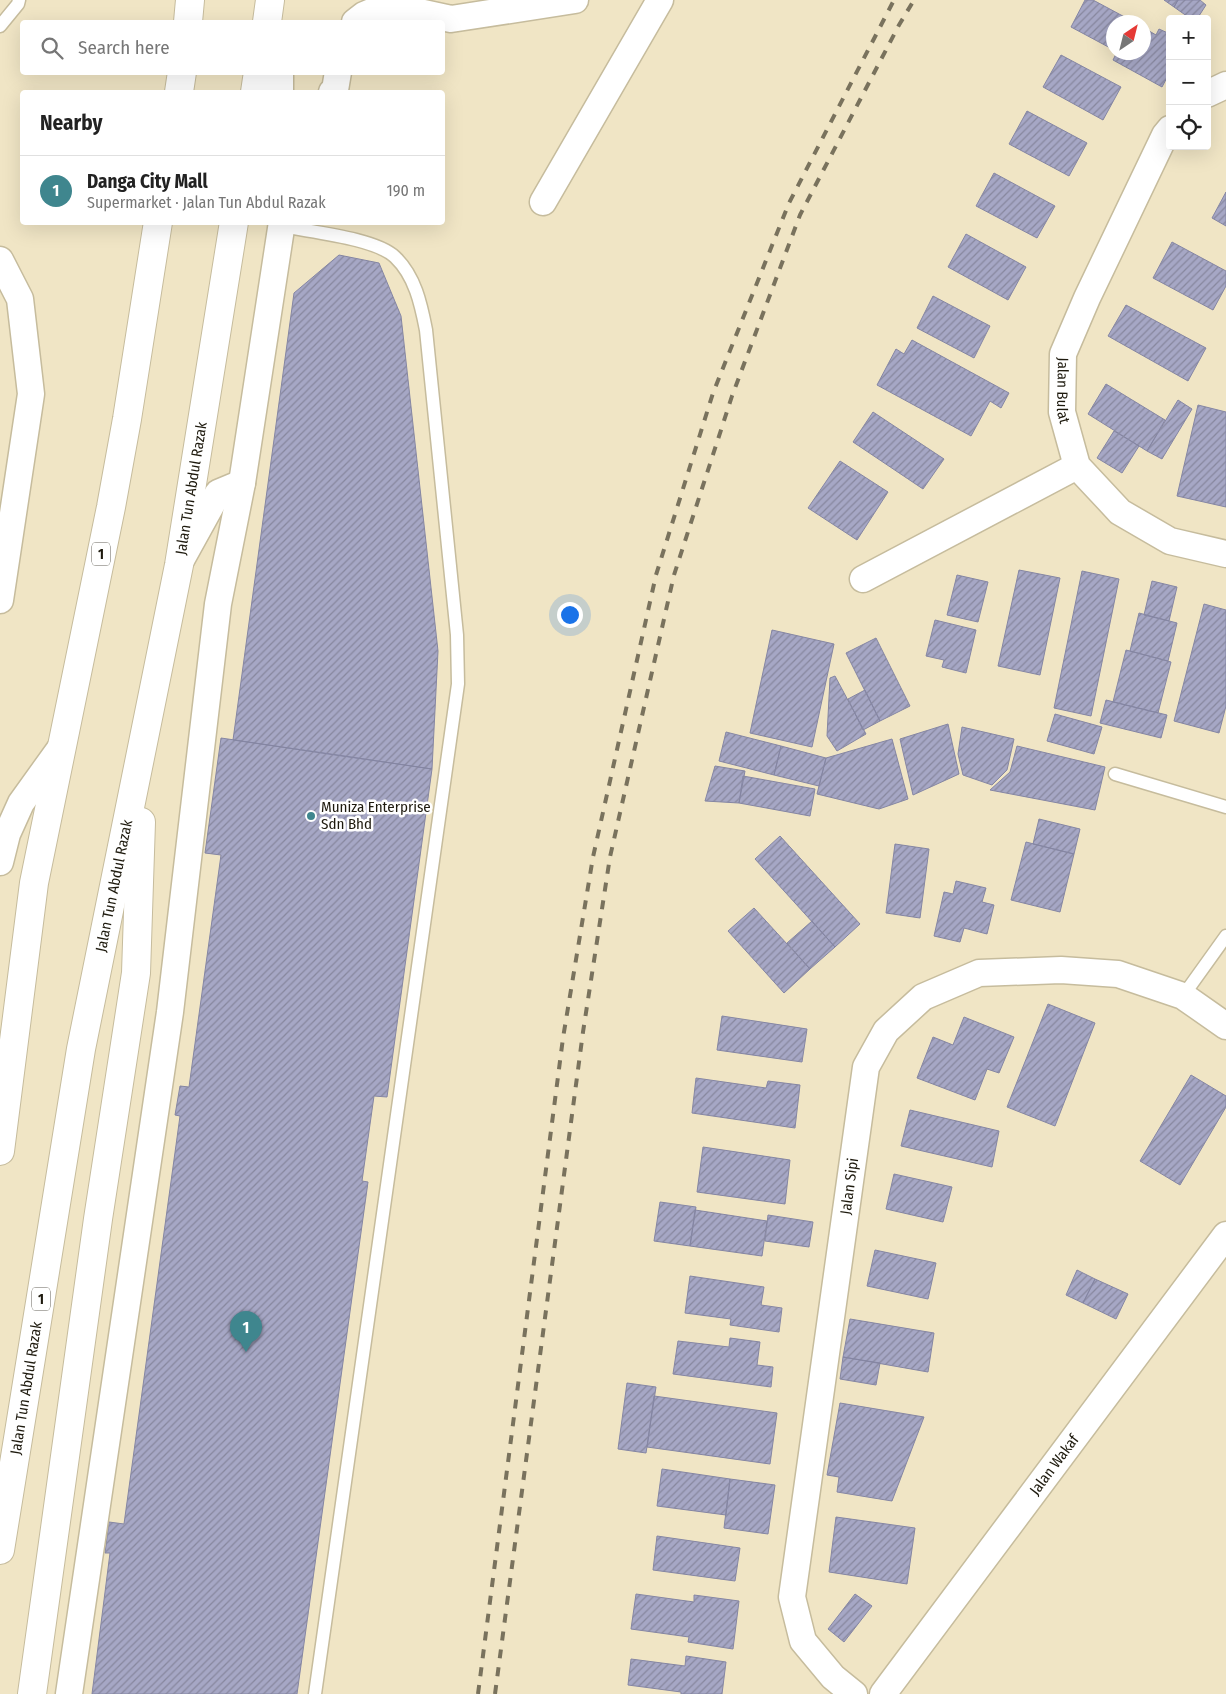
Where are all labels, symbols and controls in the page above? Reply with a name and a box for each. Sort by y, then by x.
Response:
north arrow [1106,15,1151,60]
map controls [1166,15,1211,150]
button: + [1166,15,1211,60]
search box [20,20,445,75]
icon: search [38,34,66,62]
text: Search here [78,36,170,59]
button: − [1166,60,1211,105]
button: locate [1166,105,1211,150]
text: Nearby [40,110,102,136]
text: Danga City Mall [87,170,208,193]
text: 1 [53,181,59,200]
text: 190 m [387,181,425,200]
text: Supermarket · Jalan Tun Abdul Razak [87,193,326,212]
street label: Jalan Bulat [1053,357,1074,426]
street label: Jalan Tun Abdul Razak [172,421,211,556]
road number: 1 [92,542,110,566]
your location [557,602,583,628]
place label: Muniza Enterprise Sdn Bhd [321,798,431,833]
marker: Muniza Enterprise Sdn Bhd [305,810,317,822]
street label: Jalan Tun Abdul Razak [92,818,136,953]
street label: Jalan Sipi [836,1157,862,1216]
road number: 1 [32,1288,50,1310]
pin: 1 [230,1311,262,1352]
street label: Jalan Tun Abdul Razak [7,1320,46,1456]
street label: Jalan Wakaf [1026,1430,1083,1499]

